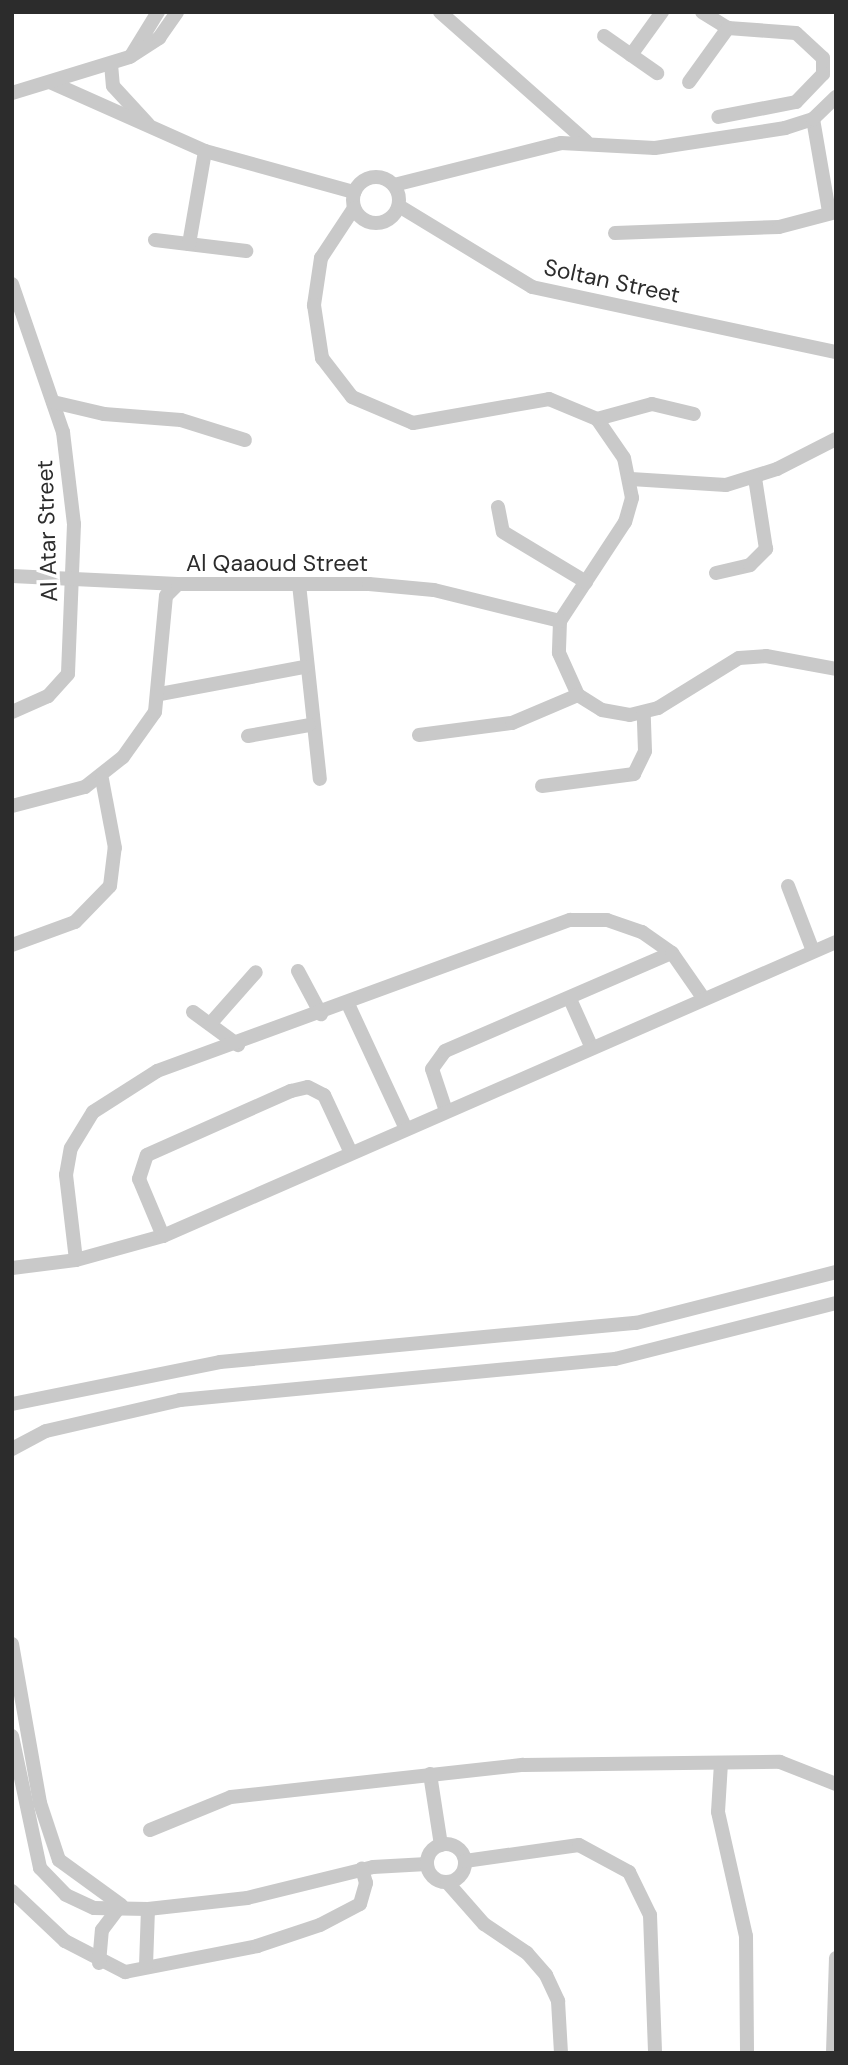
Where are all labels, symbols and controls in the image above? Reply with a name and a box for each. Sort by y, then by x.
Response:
street label: Soltan Street [542,253,682,309]
street label: Al Atar Street [31,459,63,603]
street label: Al Qaaoud Street [186,549,368,577]

